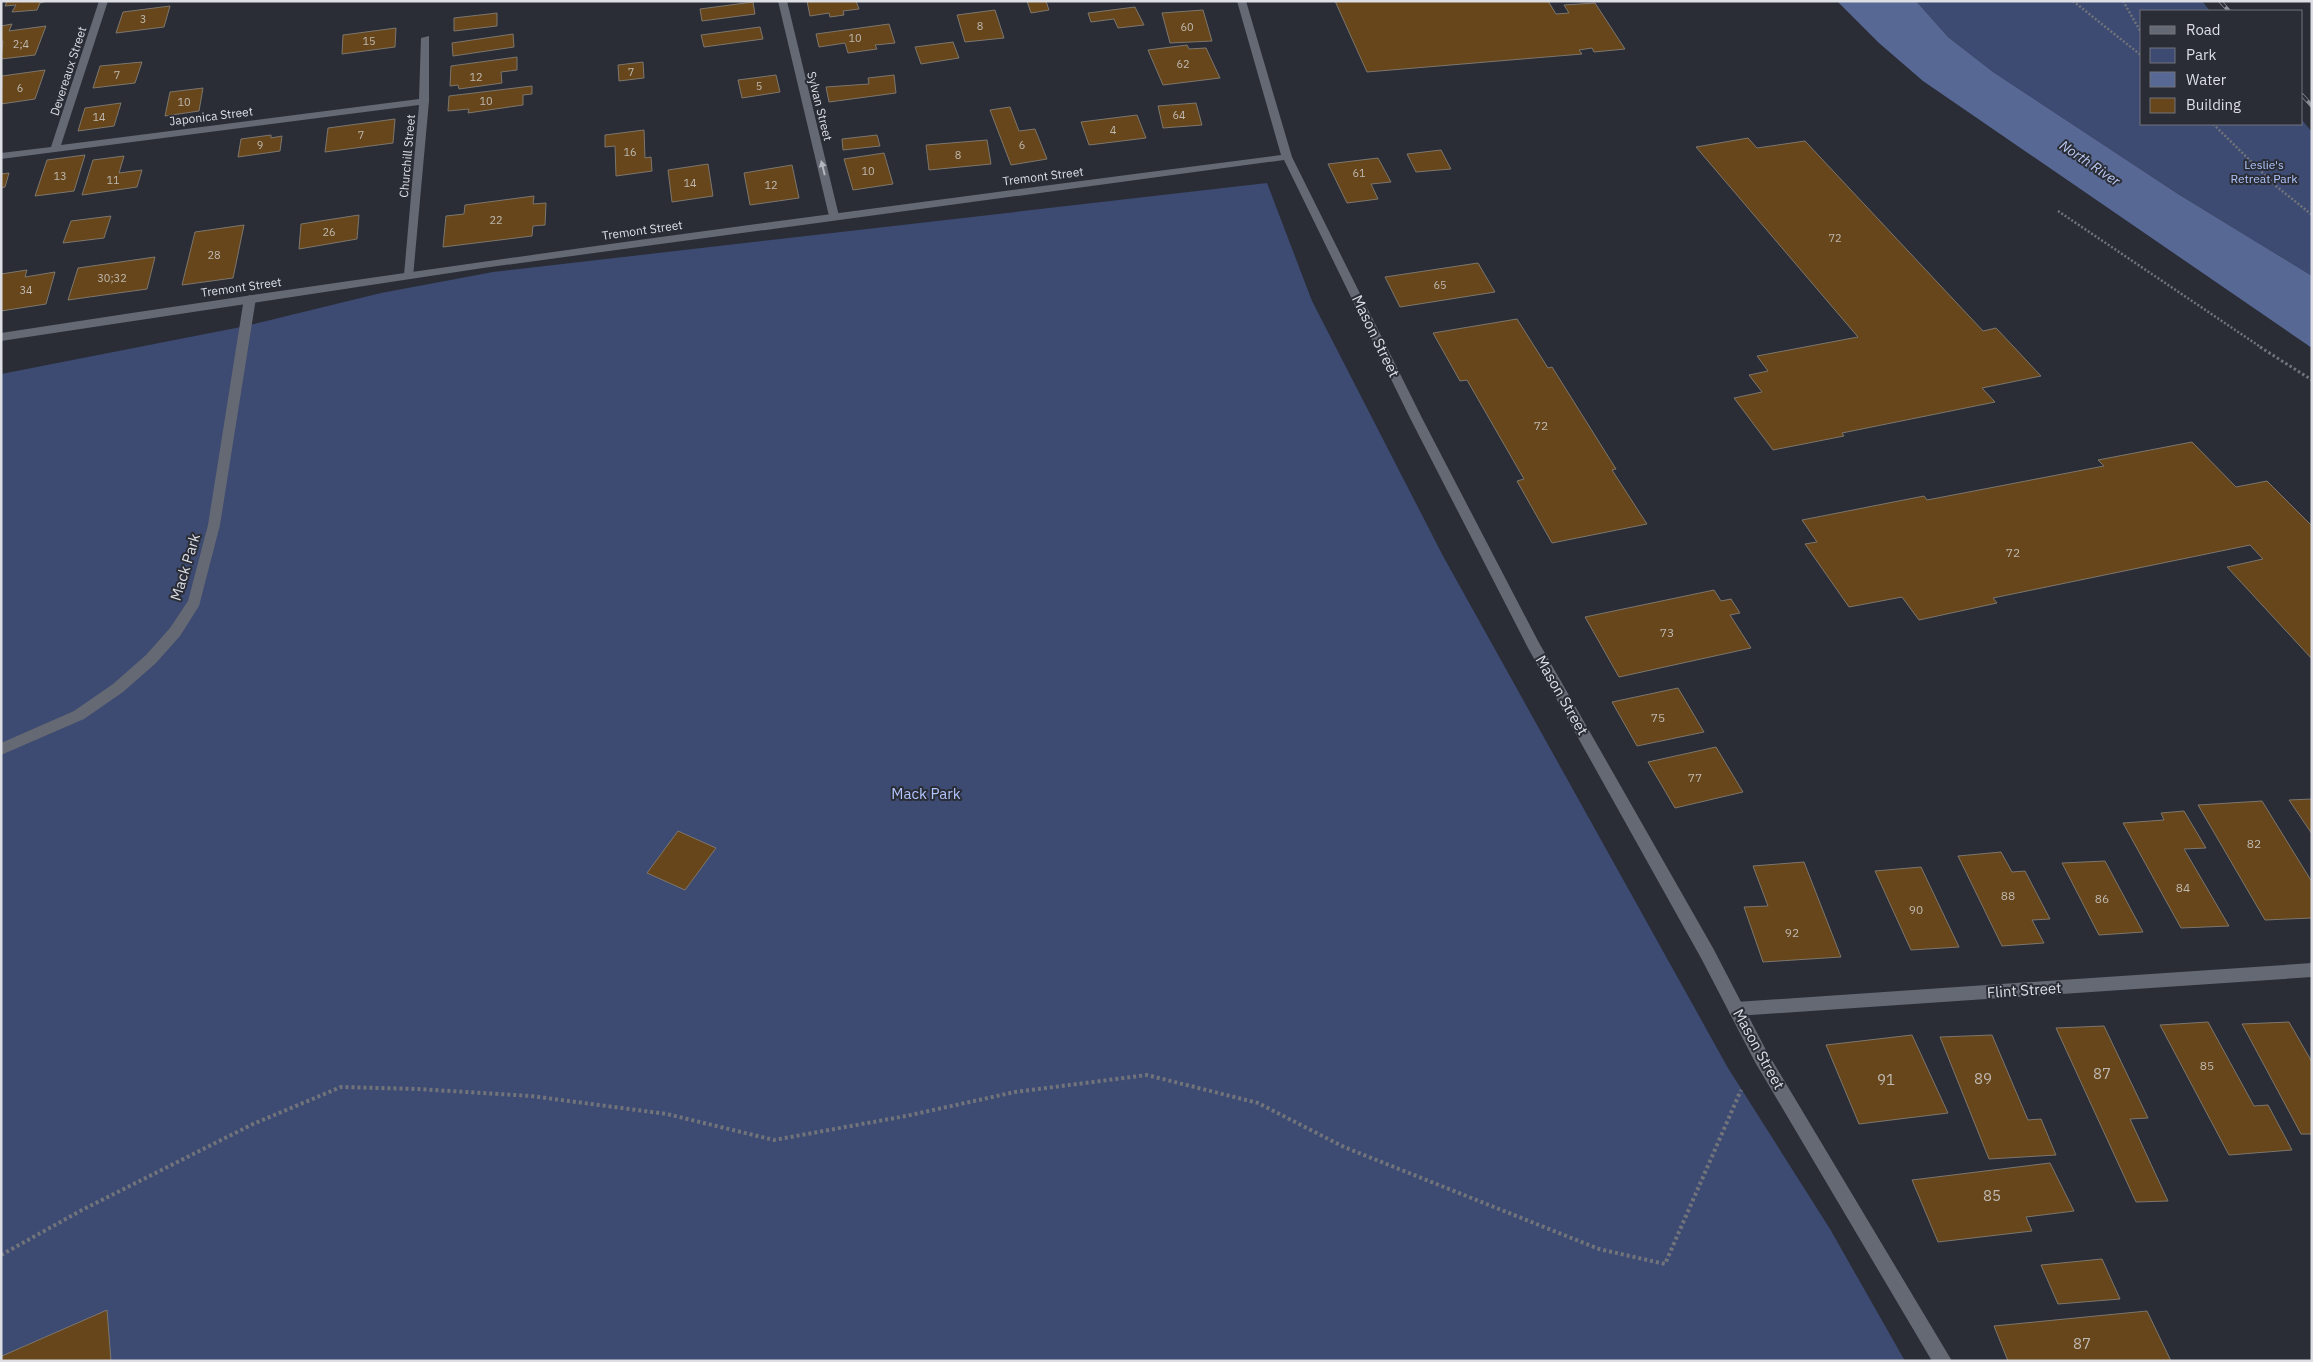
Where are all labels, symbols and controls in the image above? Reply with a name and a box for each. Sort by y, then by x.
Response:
legend [2140,10,2303,125]
house number: 3 [140,12,146,26]
house number: 8 [977,19,983,33]
house number: 60 [1180,20,1194,34]
text: Road [2186,20,2221,39]
street label: Devereaux Street [47,24,89,118]
house number: 10 [848,31,862,45]
house number: 15 [362,34,376,48]
house number: 2;4 [13,37,30,51]
text: Park [2186,45,2216,64]
house number: 62 [1176,57,1190,71]
house number: 7 [628,65,634,79]
house number: 7 [114,68,120,82]
house number: 12 [469,70,483,84]
street label: Sylvan Street [804,70,836,142]
text: Water [2186,70,2227,89]
house number: 5 [756,79,762,93]
house number: 6 [17,81,23,95]
house number: 10 [479,94,493,108]
house number: 10 [177,95,191,109]
text: Building [2186,95,2241,114]
street label: Japonica Street [168,103,254,129]
house number: 64 [1172,108,1186,122]
house number: 14 [92,110,106,124]
street label: Churchill Street [396,114,418,198]
house number: 4 [1110,123,1117,137]
house number: 7 [358,128,364,142]
water label: North River [2056,136,2125,190]
house number: 9 [257,138,263,152]
house number: 6 [1019,138,1025,152]
house number: 16 [623,145,637,159]
house number: 8 [955,148,961,162]
park label: Leslie's Retreat Park [2231,157,2298,186]
one-way arrow [818,161,826,176]
house number: 10 [861,164,875,178]
street label: Tremont Street [1002,164,1084,188]
house number: 61 [1352,166,1366,180]
house number: 13 [53,169,67,183]
house number: 11 [106,173,120,187]
house number: 14 [683,176,697,190]
house number: 12 [764,178,778,192]
house number: 22 [489,213,503,227]
street label: Tremont Street [601,217,683,243]
house number: 26 [322,225,336,239]
house number: 72 [1828,231,1842,245]
house number: 28 [207,248,221,262]
house number: 30;32 [97,271,127,285]
street label: Tremont Street [200,274,282,300]
house number: 65 [1433,278,1447,292]
house number: 34 [19,283,33,297]
street label: Mason Street [1348,292,1404,380]
house number: 72 [1534,418,1548,433]
street label: Mack Park [166,531,204,603]
house number: 72 [2006,545,2020,560]
house number: 73 [1660,625,1674,640]
street label: Mason Street [1531,652,1593,738]
house number: 75 [1651,710,1665,725]
house number: 77 [1688,770,1702,785]
park label: Mack Park [891,784,961,803]
house number: 82 [2247,836,2261,851]
house number: 84 [2176,880,2190,895]
house number: 88 [2001,888,2015,903]
house number: 86 [2095,891,2109,906]
house number: 90 [1909,902,1923,917]
house number: 92 [1785,925,1799,940]
street label: Flint Street [1986,978,2062,1002]
street label: Mason Street [1729,1005,1789,1093]
house number: 85 [2200,1058,2214,1073]
house number: 87 [2093,1064,2111,1083]
house number: 89 [1974,1069,1992,1088]
house number: 91 [1877,1070,1895,1089]
house number: 85 [1983,1186,2001,1205]
house number: 87 [2073,1334,2091,1353]

